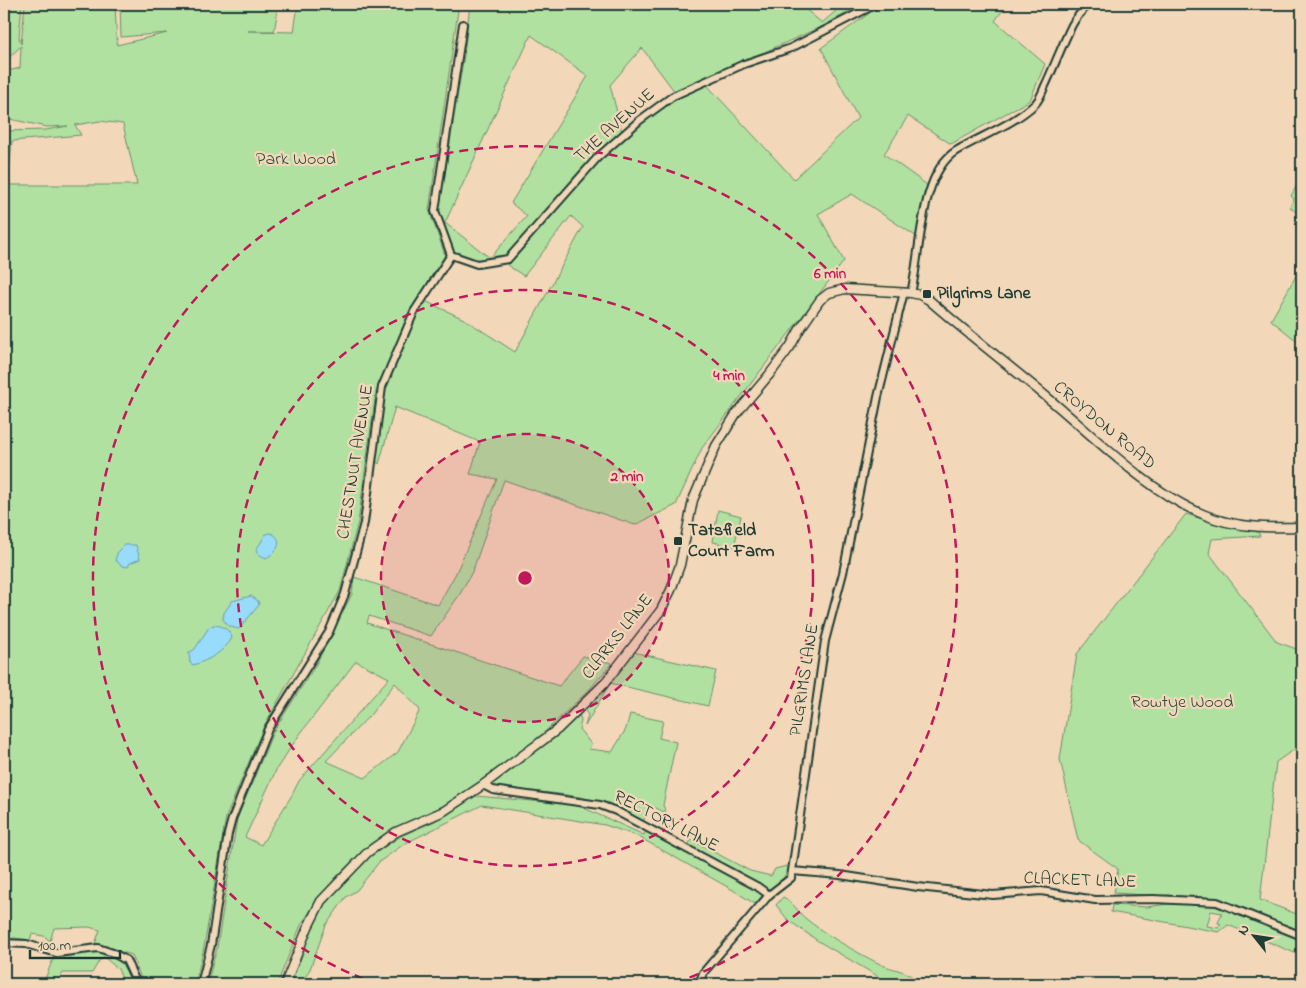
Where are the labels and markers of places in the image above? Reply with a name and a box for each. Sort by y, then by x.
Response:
place label: Pilgrims Lane [937,281,1031,308]
marker: Pilgrims Lane [921,288,933,300]
place label: Tatsfield Court Farm [688,518,775,565]
marker: Tatsfield Court Farm [672,535,684,547]
centre of rings [516,569,534,587]

